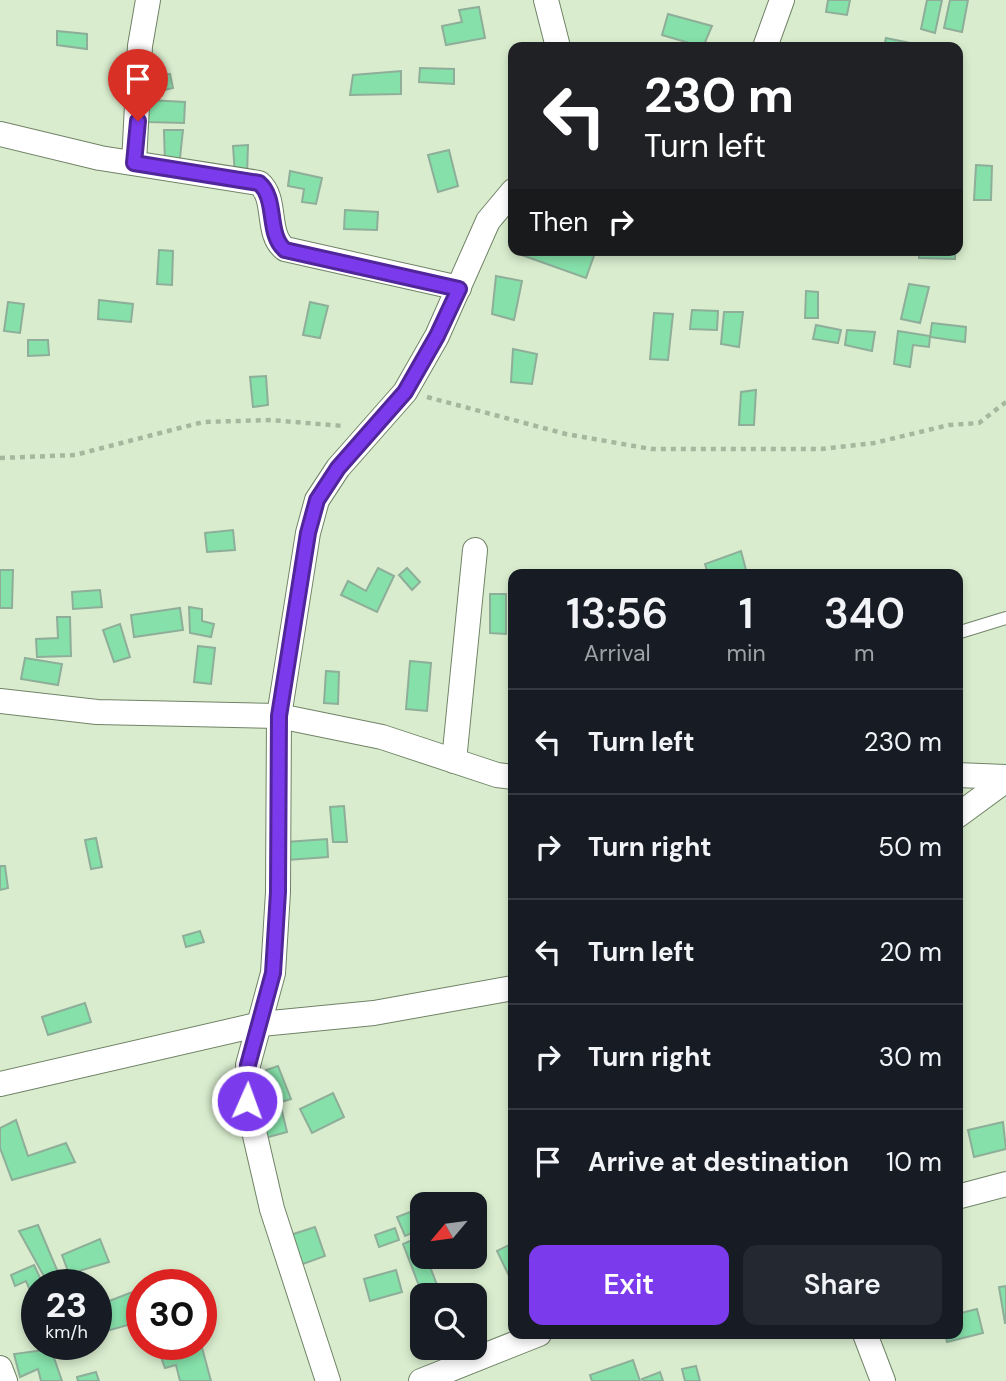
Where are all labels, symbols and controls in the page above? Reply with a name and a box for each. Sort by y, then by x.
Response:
pin [108,49,168,121]
icon: arrive [119,60,157,98]
text: 230 m [644,63,794,127]
icon: left [529,70,620,161]
text: Turn left [644,125,766,167]
icon: right [602,203,640,241]
text: Then [529,205,588,239]
text: 13:56 [566,586,668,641]
text: 1 [739,586,753,641]
text: 340 [824,586,905,641]
text: Arrival [584,638,651,668]
text: min [726,638,766,668]
text: m [854,638,875,668]
icon: left [529,723,567,761]
text: Turn left [588,725,695,759]
text: 230 m [864,725,942,759]
icon: right [529,828,567,866]
text: Turn right [588,830,712,864]
text: 50 m [878,830,942,864]
icon: left [529,933,567,971]
text: Turn left [588,935,695,969]
text: 20 m [879,935,942,969]
icon: right [529,1038,567,1076]
text: Turn right [588,1040,712,1074]
text: 30 m [879,1040,942,1074]
position arrow [210,1064,284,1138]
icon: arrive [529,1143,567,1181]
text: Arrive at destination [588,1145,849,1179]
text: 10 m [886,1145,942,1179]
north arrow [410,1192,486,1269]
map controls [410,1192,487,1360]
button: Exit [529,1245,729,1325]
button: Share [743,1245,942,1325]
speed limit sign: 30 [126,1269,217,1360]
text: 23 [46,1282,87,1328]
button: search [410,1283,487,1360]
text: km/h [45,1320,88,1344]

